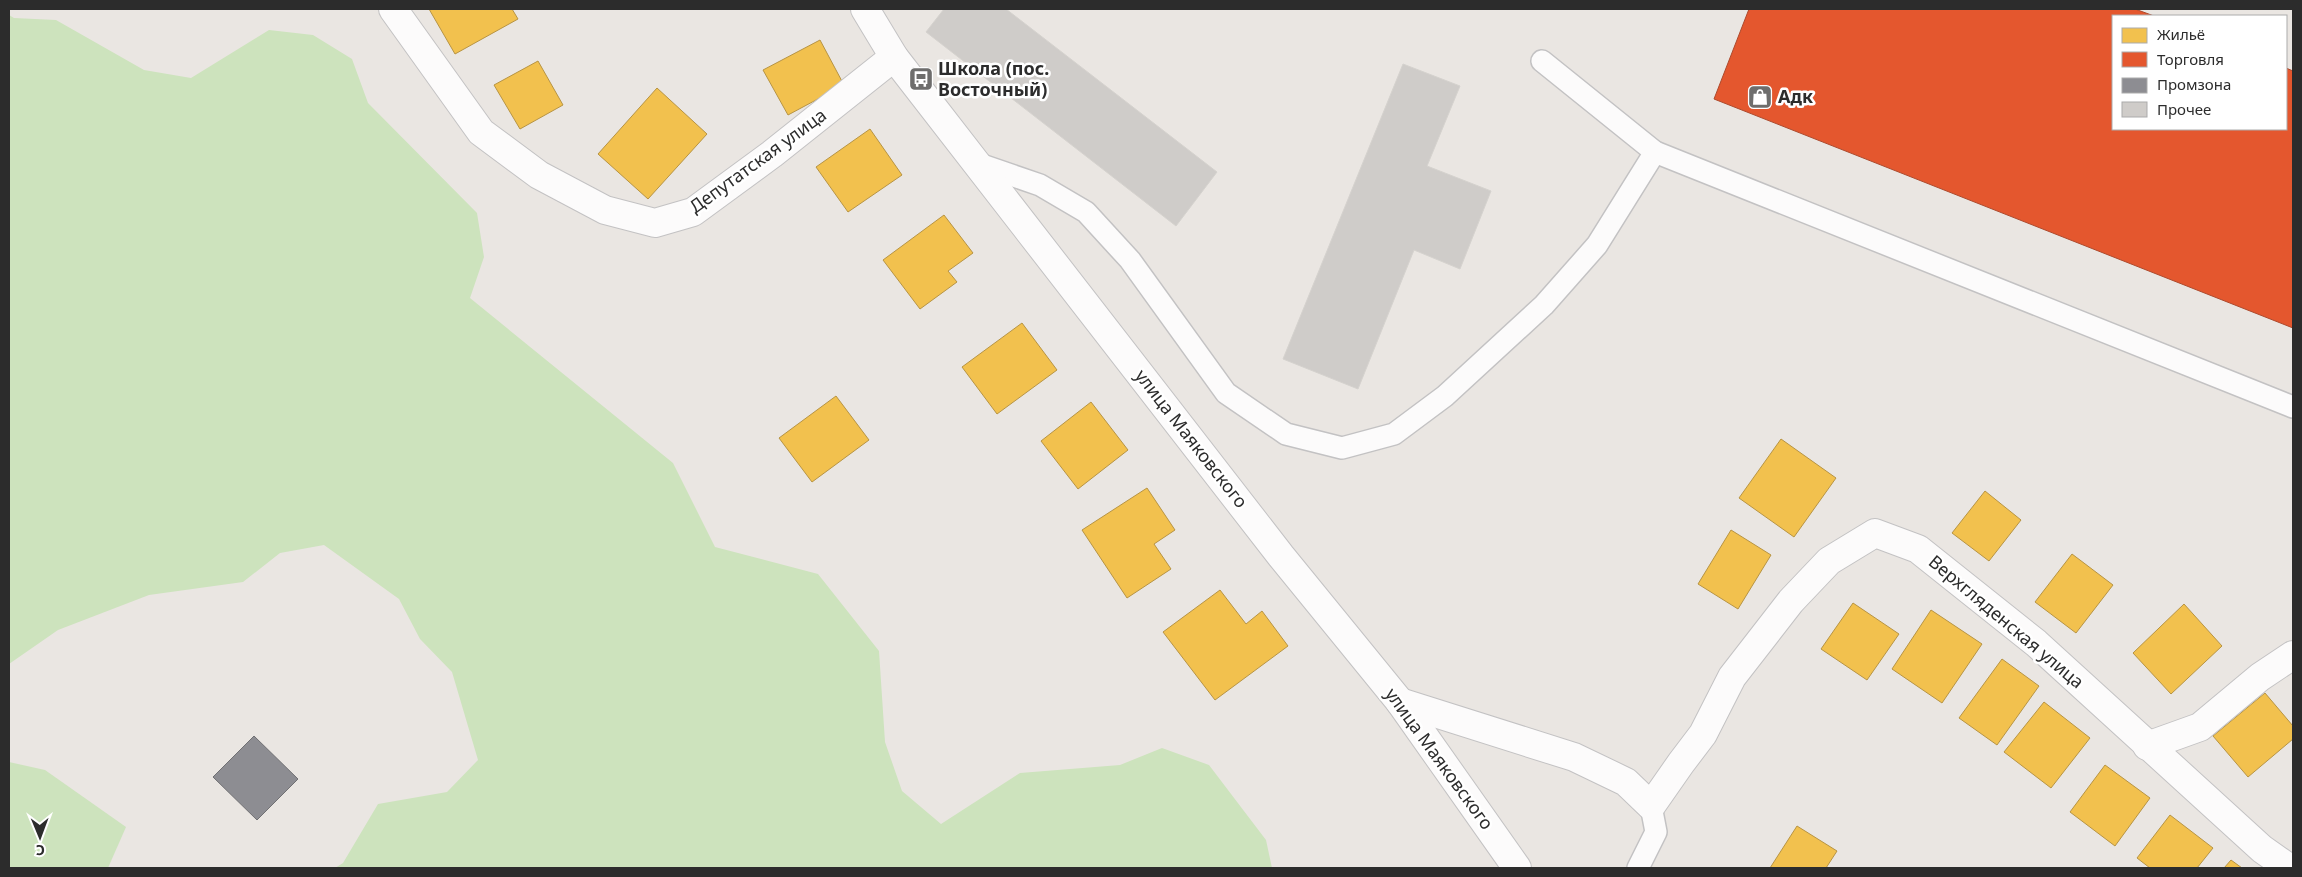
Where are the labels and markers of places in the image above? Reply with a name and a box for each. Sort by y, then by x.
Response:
place label: Школа (пос. Восточный) [938,56,1049,101]
bus stop icon: Школа (пос. Восточный) [908,66,934,92]
shop icon: Адк [1747,84,1773,110]
place label: Адк [1778,84,1813,108]

